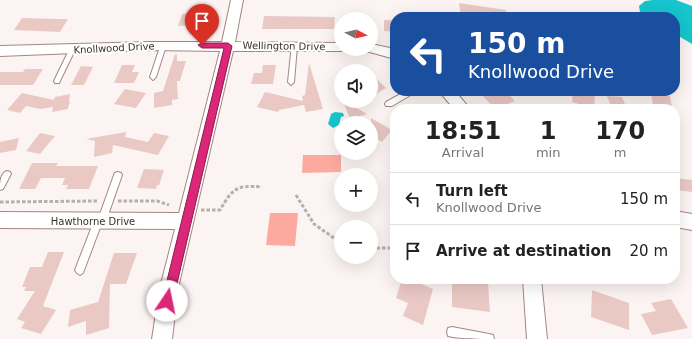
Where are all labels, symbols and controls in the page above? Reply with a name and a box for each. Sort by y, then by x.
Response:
pin [185,4,219,45]
icon: arrive [191,10,213,32]
north arrow [334,12,378,56]
map controls [334,12,378,264]
text: 150 m [468,27,565,60]
icon: left [402,28,454,80]
street label: Knollwood Drive [73,40,155,56]
street label: Wellington Drive [243,40,325,52]
text: Knollwood Drive [468,61,614,82]
button: sound [334,64,378,108]
button: layers [334,116,378,160]
text: 18:51 [425,117,501,145]
text: 1 [540,117,556,145]
text: 170 [595,117,645,145]
text: Arrival [442,145,484,160]
text: min [536,145,560,160]
text: m [614,145,627,160]
button: + [334,168,378,212]
text: Turn left [436,182,508,200]
icon: left [402,188,424,210]
text: 150 m [620,190,668,208]
text: Knollwood Drive [436,200,542,215]
street label: Hawthorne Drive [51,216,135,227]
button: − [334,220,378,264]
icon: arrive [402,240,424,262]
text: Arrive at destination [436,242,611,260]
text: 20 m [630,242,668,260]
position arrow [146,280,188,322]

